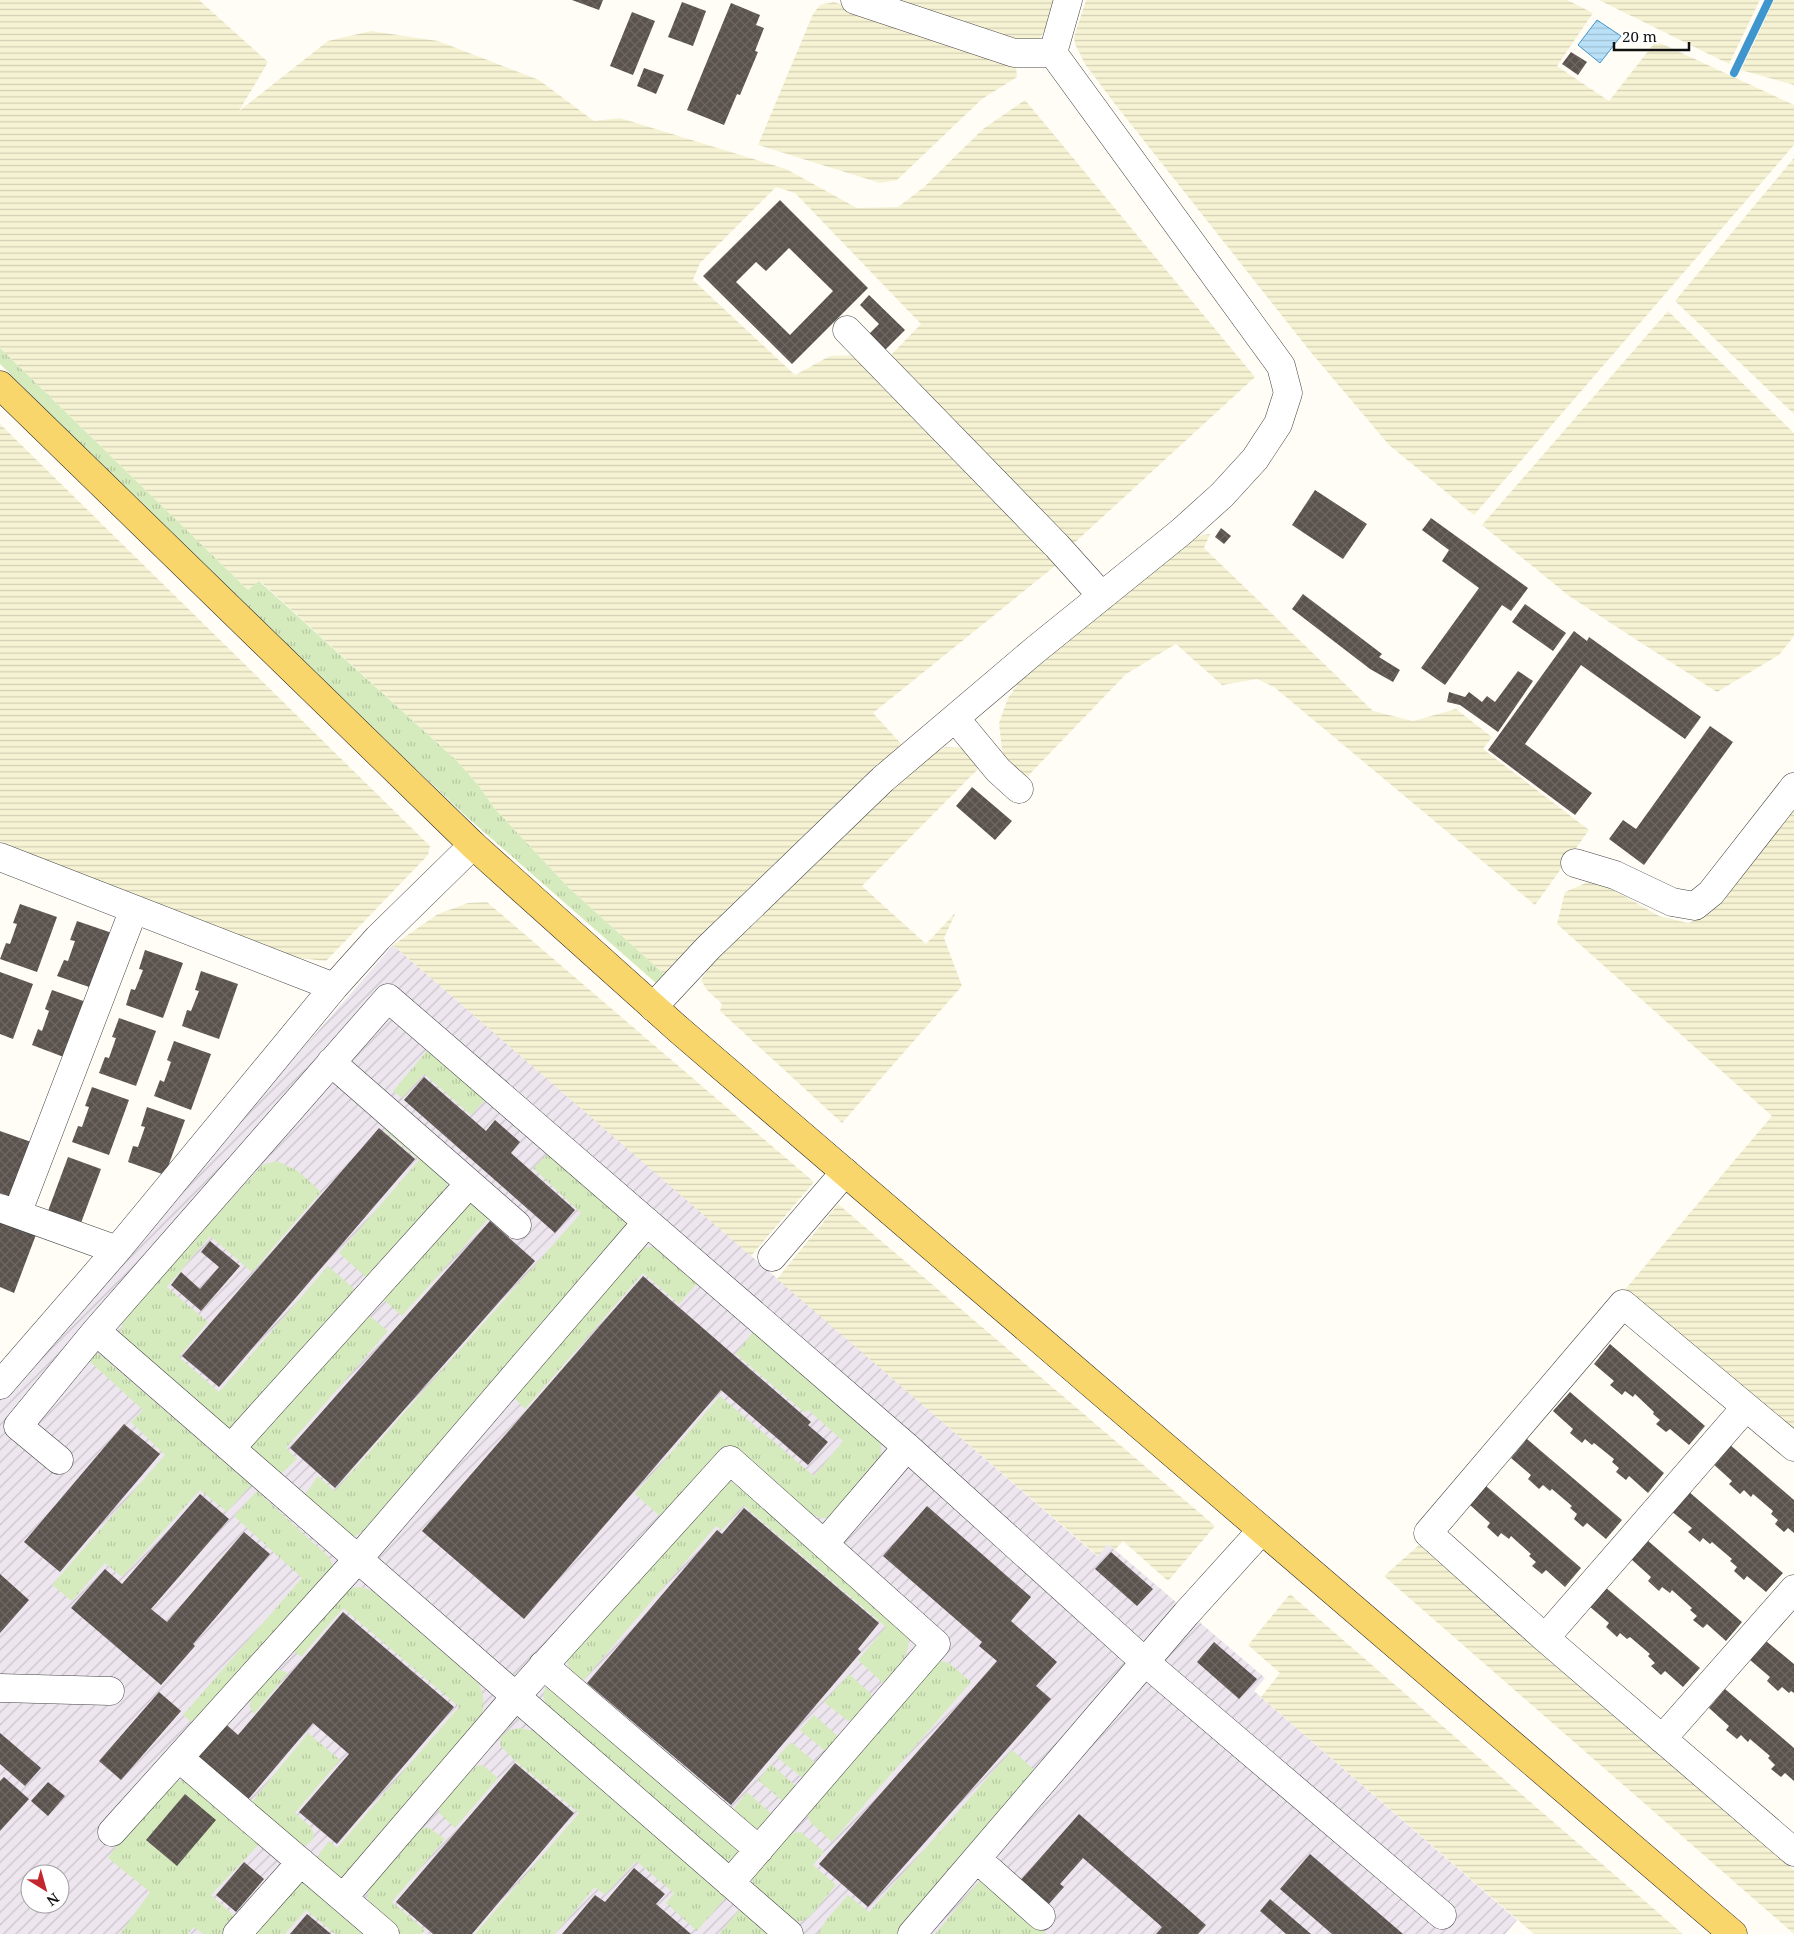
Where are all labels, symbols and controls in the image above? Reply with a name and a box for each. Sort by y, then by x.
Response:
scale bar [1614,20,1689,52]
text: 20 m [1622,26,1657,46]
north arrow [20,1864,70,1914]
text: N [43,1889,63,1911]

